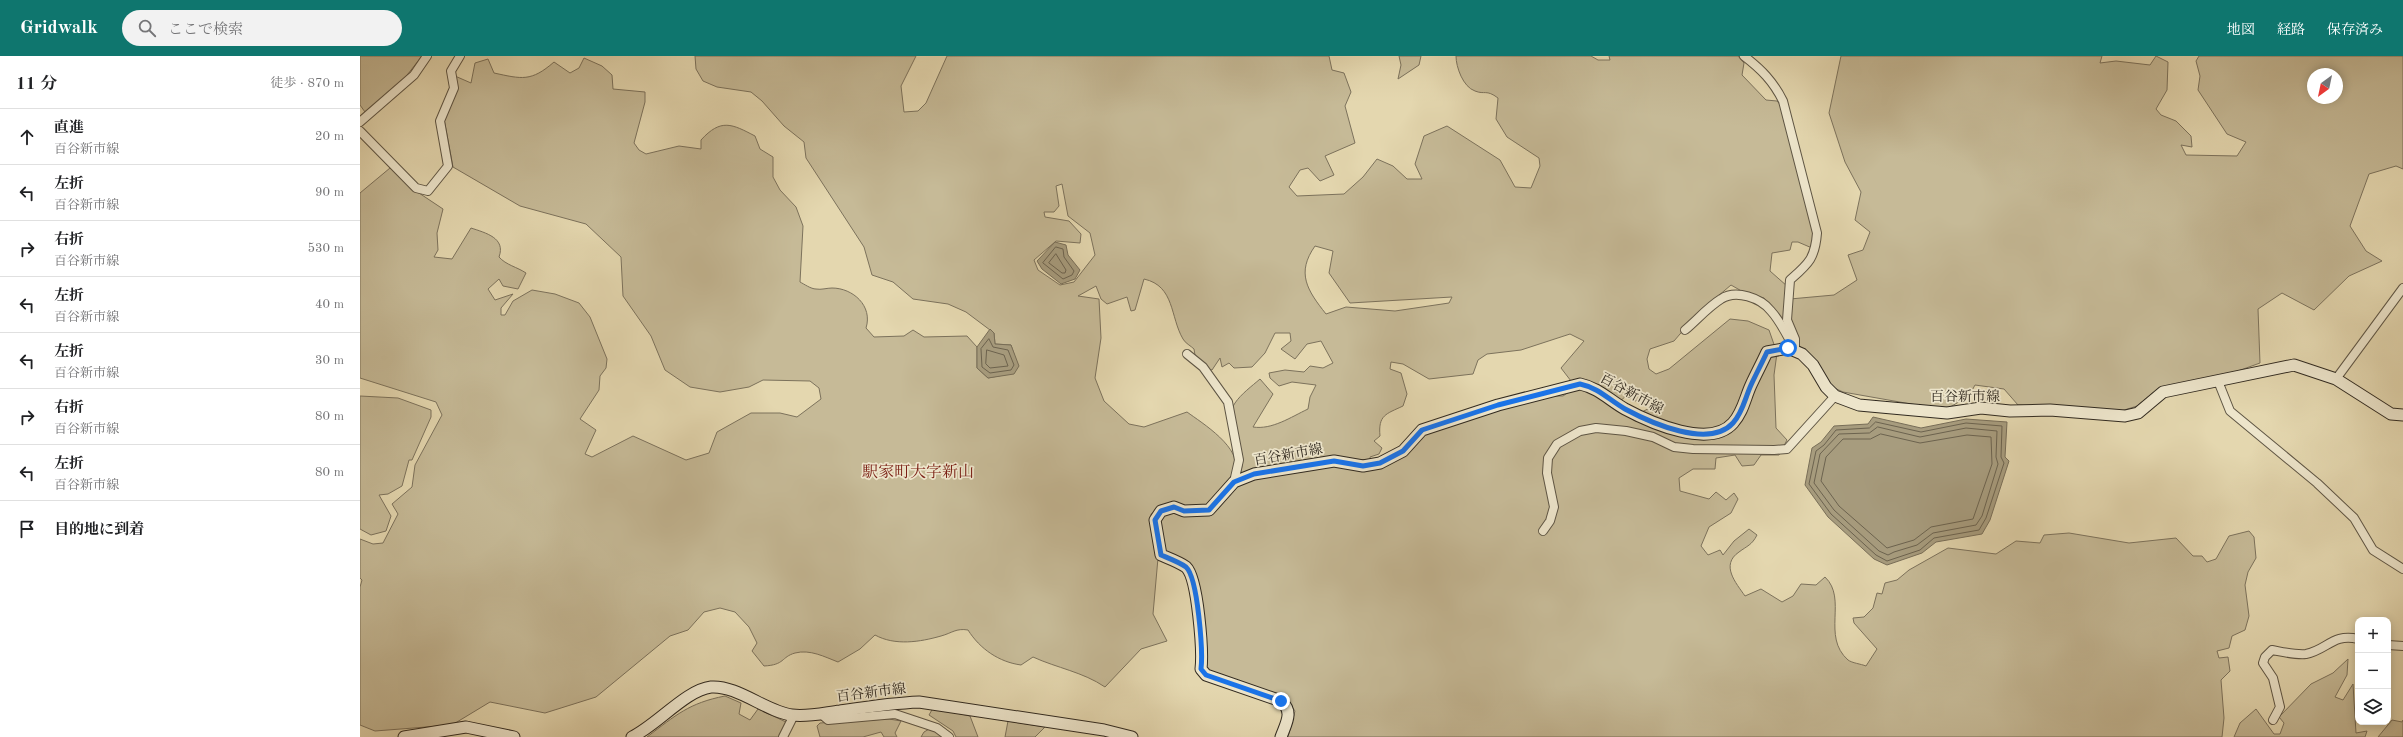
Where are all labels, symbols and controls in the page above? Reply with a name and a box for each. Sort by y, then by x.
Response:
search box [122,10,402,46]
icon: search [136,17,158,39]
text: Gridwalk [20,19,98,38]
text: ここで検索 [168,23,243,38]
text: 地図 [2227,23,2255,37]
text: 経路 [2277,23,2305,37]
text: 保存済み [2327,23,2383,37]
north arrow [2307,68,2343,104]
text: 11 分 [16,76,57,93]
text: 徒歩 · 870 m [270,77,344,90]
text: 直進 [54,121,84,136]
icon: ahead [16,126,38,148]
text: 20 m [315,130,344,143]
text: 百谷新市線 [54,143,119,156]
text: 左折 [54,177,84,192]
icon: left [16,182,38,204]
text: 90 m [315,186,344,199]
text: 百谷新市線 [54,199,119,212]
text: 右折 [54,233,84,248]
icon: right [16,238,38,260]
text: 530 m [307,242,344,255]
text: 百谷新市線 [54,255,119,268]
text: 左折 [54,289,84,304]
icon: left [16,294,38,316]
text: 40 m [315,298,344,311]
text: 百谷新市線 [54,311,119,324]
route start [1779,339,1797,357]
text: 左折 [54,345,84,360]
icon: left [16,350,38,372]
text: 30 m [315,354,344,367]
text: 百谷新市線 [54,367,119,380]
street label: 百谷新市線 [1598,370,1666,417]
street label: 百谷新市線 [1930,389,2000,404]
text: 右折 [54,401,84,416]
icon: right [16,406,38,428]
text: 80 m [315,410,344,423]
text: 百谷新市線 [54,423,119,436]
street label: 百谷新市線 [1252,441,1324,468]
text: 左折 [54,457,84,472]
icon: left [16,462,38,484]
district label: 駅家町大字新山 [862,463,974,481]
text: 80 m [315,466,344,479]
text: 百谷新市線 [54,479,119,492]
icon: arrive [16,518,38,540]
text: 目的地に到着 [54,523,144,538]
map controls [2355,617,2391,725]
button: + [2355,617,2391,653]
button: − [2355,653,2391,689]
street label: 百谷新市線 [835,681,907,704]
button: layers [2355,689,2391,725]
route end [1272,692,1290,710]

